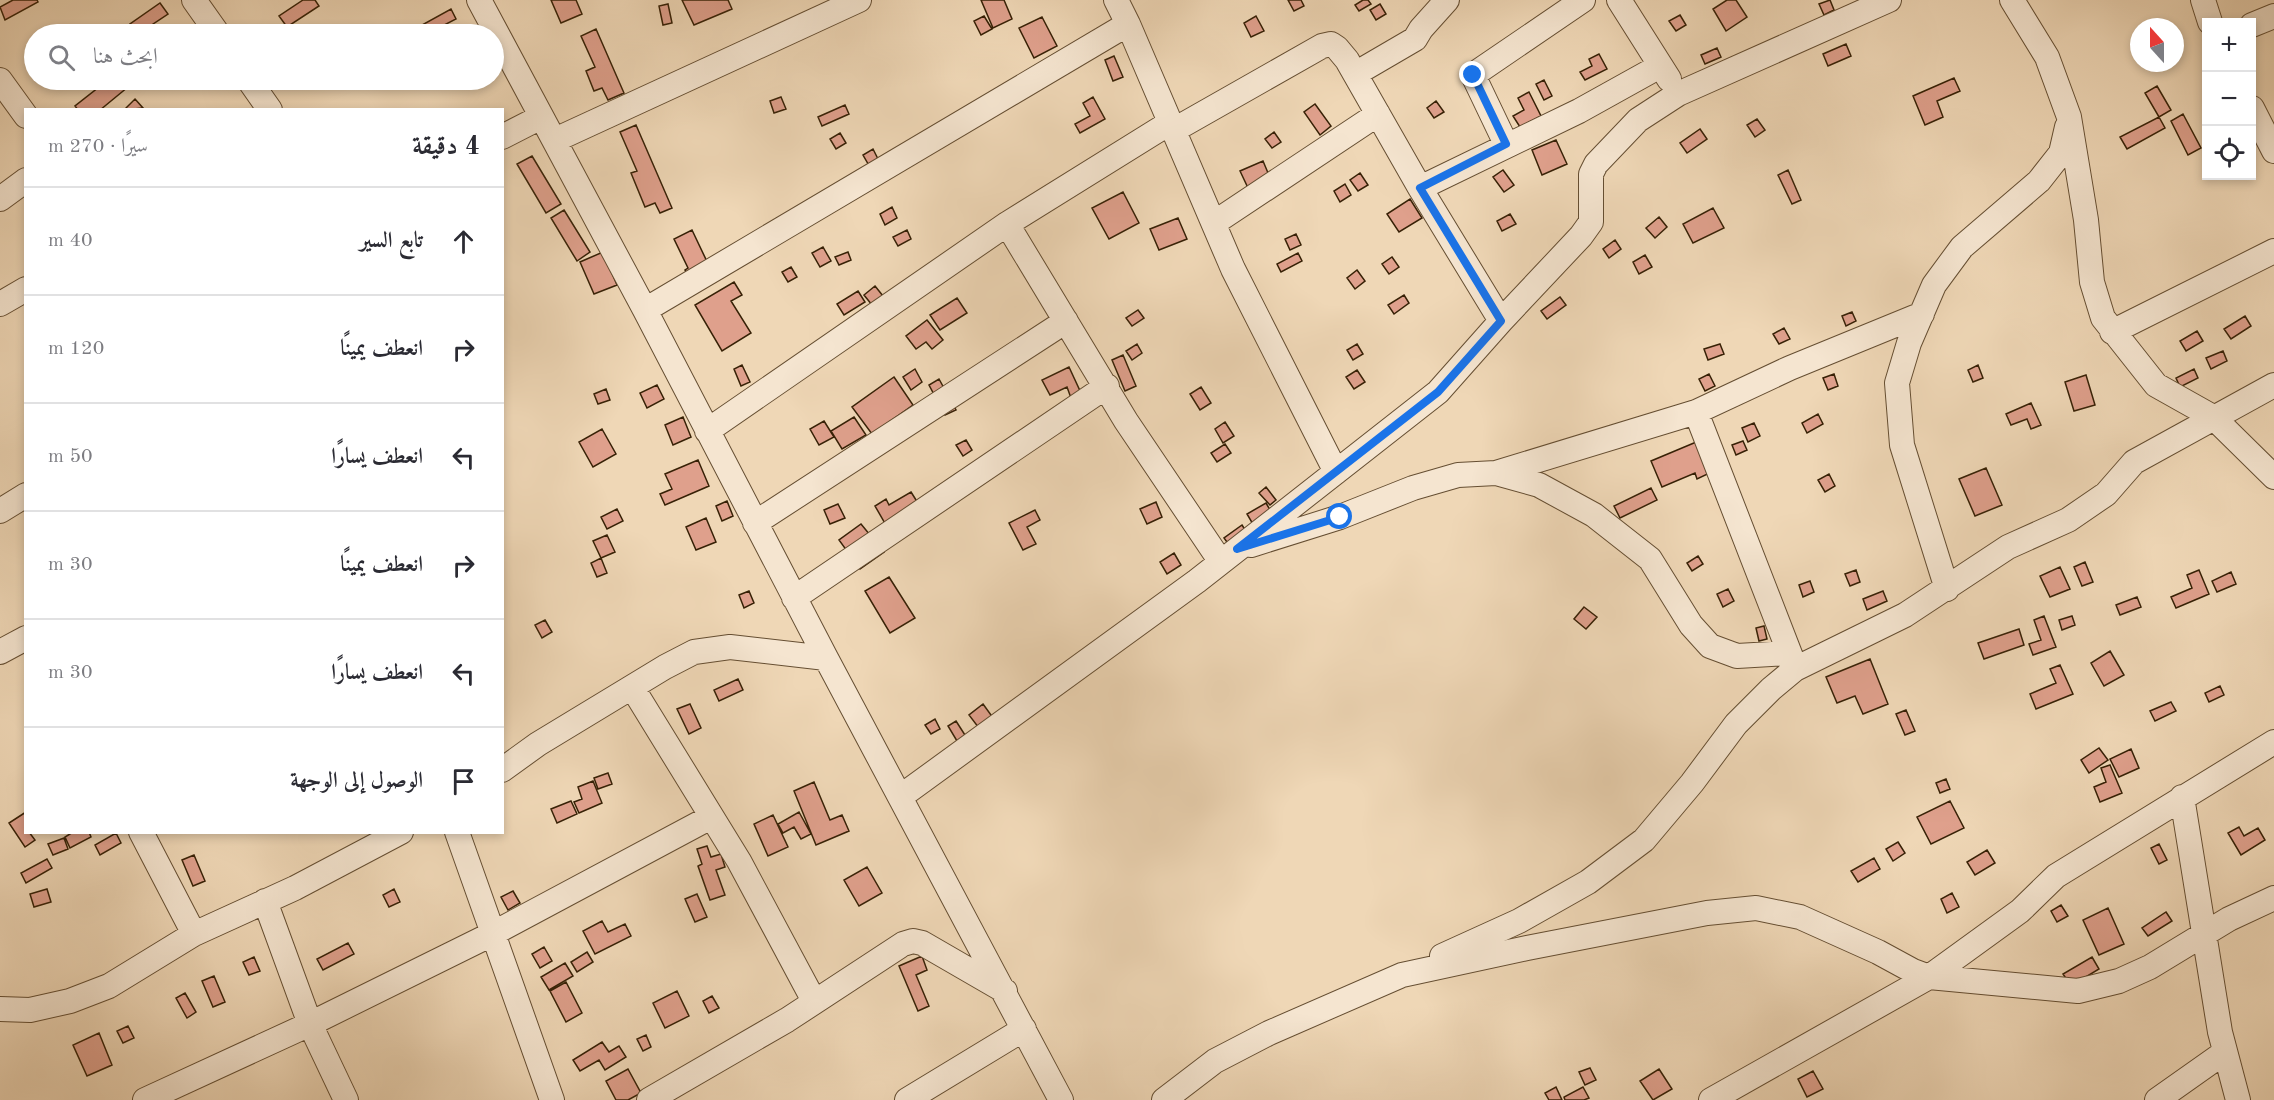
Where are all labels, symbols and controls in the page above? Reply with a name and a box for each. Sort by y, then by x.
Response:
north arrow [2130,18,2184,72]
map controls [2202,18,2256,180]
button: + [2202,18,2256,72]
search box [24,24,504,90]
icon: search [45,41,78,74]
text: ابحث هنا [93,46,158,68]
route end [1459,61,1485,87]
button: − [2202,72,2256,126]
button: locate [2202,126,2256,180]
text: 4 دقيقة [412,134,480,160]
text: سيرًا · 270 m [48,137,148,157]
icon: ahead [447,225,480,258]
text: تابع السير [359,230,423,252]
text: 40 m [48,231,93,251]
icon: right [447,333,480,366]
text: انعطف يمينًا [340,338,423,360]
text: 120 m [48,339,104,359]
icon: left [447,441,480,474]
text: انعطف يسارًا [331,446,423,468]
text: 50 m [48,447,93,467]
route start [1326,503,1352,529]
icon: right [447,549,480,582]
text: انعطف يمينًا [340,554,423,576]
text: 30 m [48,555,93,575]
icon: left [447,657,480,690]
text: انعطف يسارًا [331,662,423,684]
text: 30 m [48,663,93,683]
icon: arrive [447,765,480,798]
text: الوصول إلى الوجهة [290,770,423,792]

